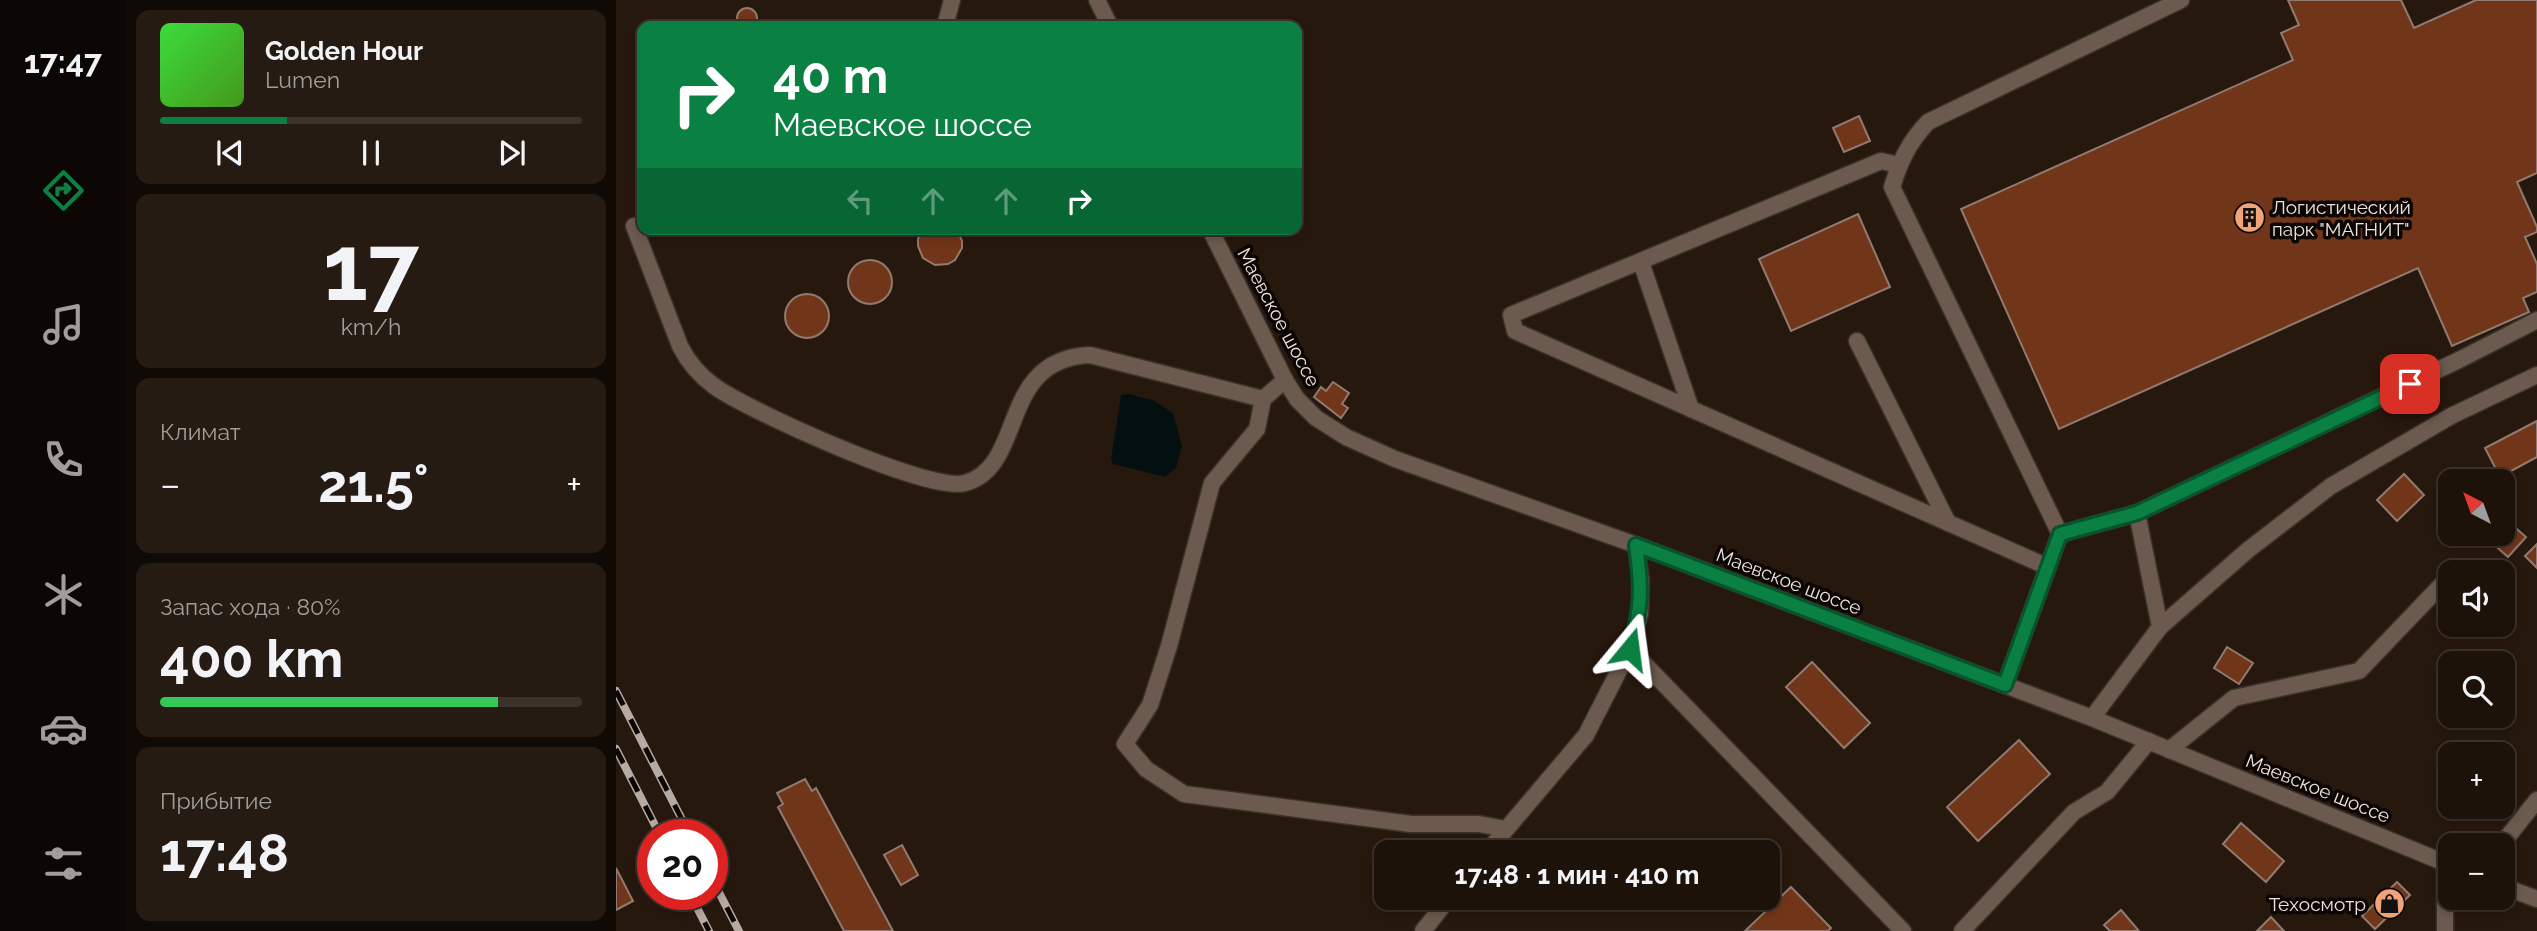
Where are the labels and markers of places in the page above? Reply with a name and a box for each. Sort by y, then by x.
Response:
place label: Логистический парк "МАГНИТ" [2272,196,2411,240]
building icon: Логистический парк "МАГНИТ" [2232,201,2266,235]
pin [2380,354,2440,414]
shop icon: Техосмотр [2372,887,2406,921]
place label: Техосмотр [2269,893,2366,915]

